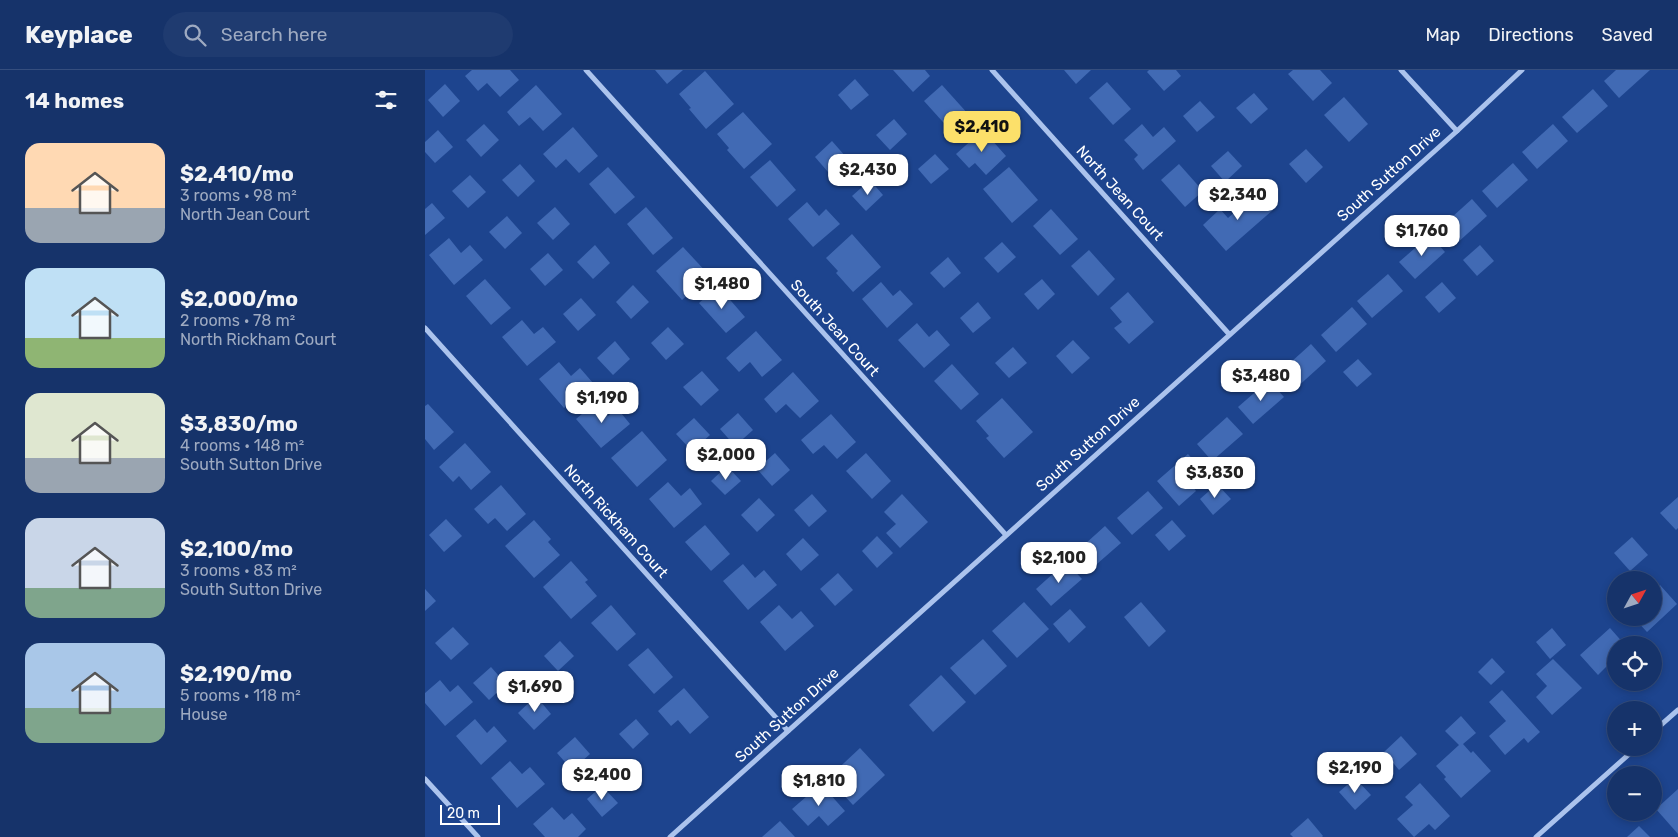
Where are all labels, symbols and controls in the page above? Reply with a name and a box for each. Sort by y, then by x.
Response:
search box [163,12,513,57]
text: Keyplace [25,21,133,49]
icon: search [181,21,209,49]
text: Search here [221,23,327,46]
text: Map [1425,24,1460,46]
text: Directions [1488,24,1574,46]
text: Saved [1602,24,1653,46]
icon: filters [372,86,400,114]
text: 14 homes [25,88,124,113]
pin: $2,410 [941,111,1023,153]
text: $2,410 [955,117,1009,136]
street label: South Sutton Drive [1333,123,1445,225]
street label: North Jean Court [1073,142,1167,244]
pin: $2,430 [827,154,909,196]
text: $2,430 [839,160,897,179]
text: $2,410/mo [180,161,294,186]
icon: home [65,163,125,223]
pin: $2,340 [1197,178,1279,221]
text: $2,340 [1209,185,1267,204]
text: 3 rooms · 98 m² [180,186,297,205]
text: North Jean Court [180,205,310,224]
pin: $1,760 [1381,214,1463,257]
text: $1,760 [1396,221,1448,240]
pin: $1,480 [681,268,763,310]
text: $1,480 [694,274,750,293]
street label: South Jean Court [787,276,883,380]
text: $2,000/mo [180,286,298,311]
icon: home [65,288,125,348]
text: 2 rooms · 78 m² [180,311,295,330]
text: North Rickham Court [180,330,336,349]
pin: $3,480 [1220,360,1302,402]
text: $3,480 [1232,366,1290,385]
pin: $1,190 [561,382,643,424]
text: $1,190 [576,388,628,407]
street label: South Sutton Drive [1032,393,1144,495]
text: $3,830/mo [180,411,298,436]
icon: home [65,413,125,473]
text: 4 rooms · 148 m² [180,436,304,455]
pin: $2,000 [685,438,767,481]
text: $2,000 [697,445,755,464]
text: South Sutton Drive [180,455,322,474]
pin: $3,830 [1174,456,1256,499]
street label: North Rickham Court [560,461,672,582]
text: $3,830 [1186,463,1244,482]
text: $2,100/mo [180,536,293,561]
icon: home [65,538,125,598]
pin: $2,100 [1018,542,1100,584]
text: $2,100 [1032,548,1086,567]
text: 3 rooms · 83 m² [180,561,297,580]
north arrow [1607,571,1663,626]
map controls [1607,571,1662,821]
text: South Sutton Drive [180,580,322,599]
button: locate [1607,636,1662,691]
text: $2,190/mo [180,661,292,686]
icon: home [65,663,125,723]
street label: South Sutton Drive [731,664,843,766]
pin: $1,690 [494,670,576,713]
text: $1,690 [508,677,562,696]
text: 5 rooms · 118 m² [180,686,301,705]
button: + [1607,701,1662,756]
text: House [180,705,227,724]
pin: $2,190 [1314,752,1396,794]
pin: $2,400 [561,758,643,801]
text: $2,190 [1328,758,1382,777]
pin: $1,810 [778,764,860,807]
text: $2,400 [573,765,631,784]
button: − [1607,766,1662,821]
text: $1,810 [793,771,845,790]
scale bar [440,802,500,825]
text: 20 m [447,805,480,822]

